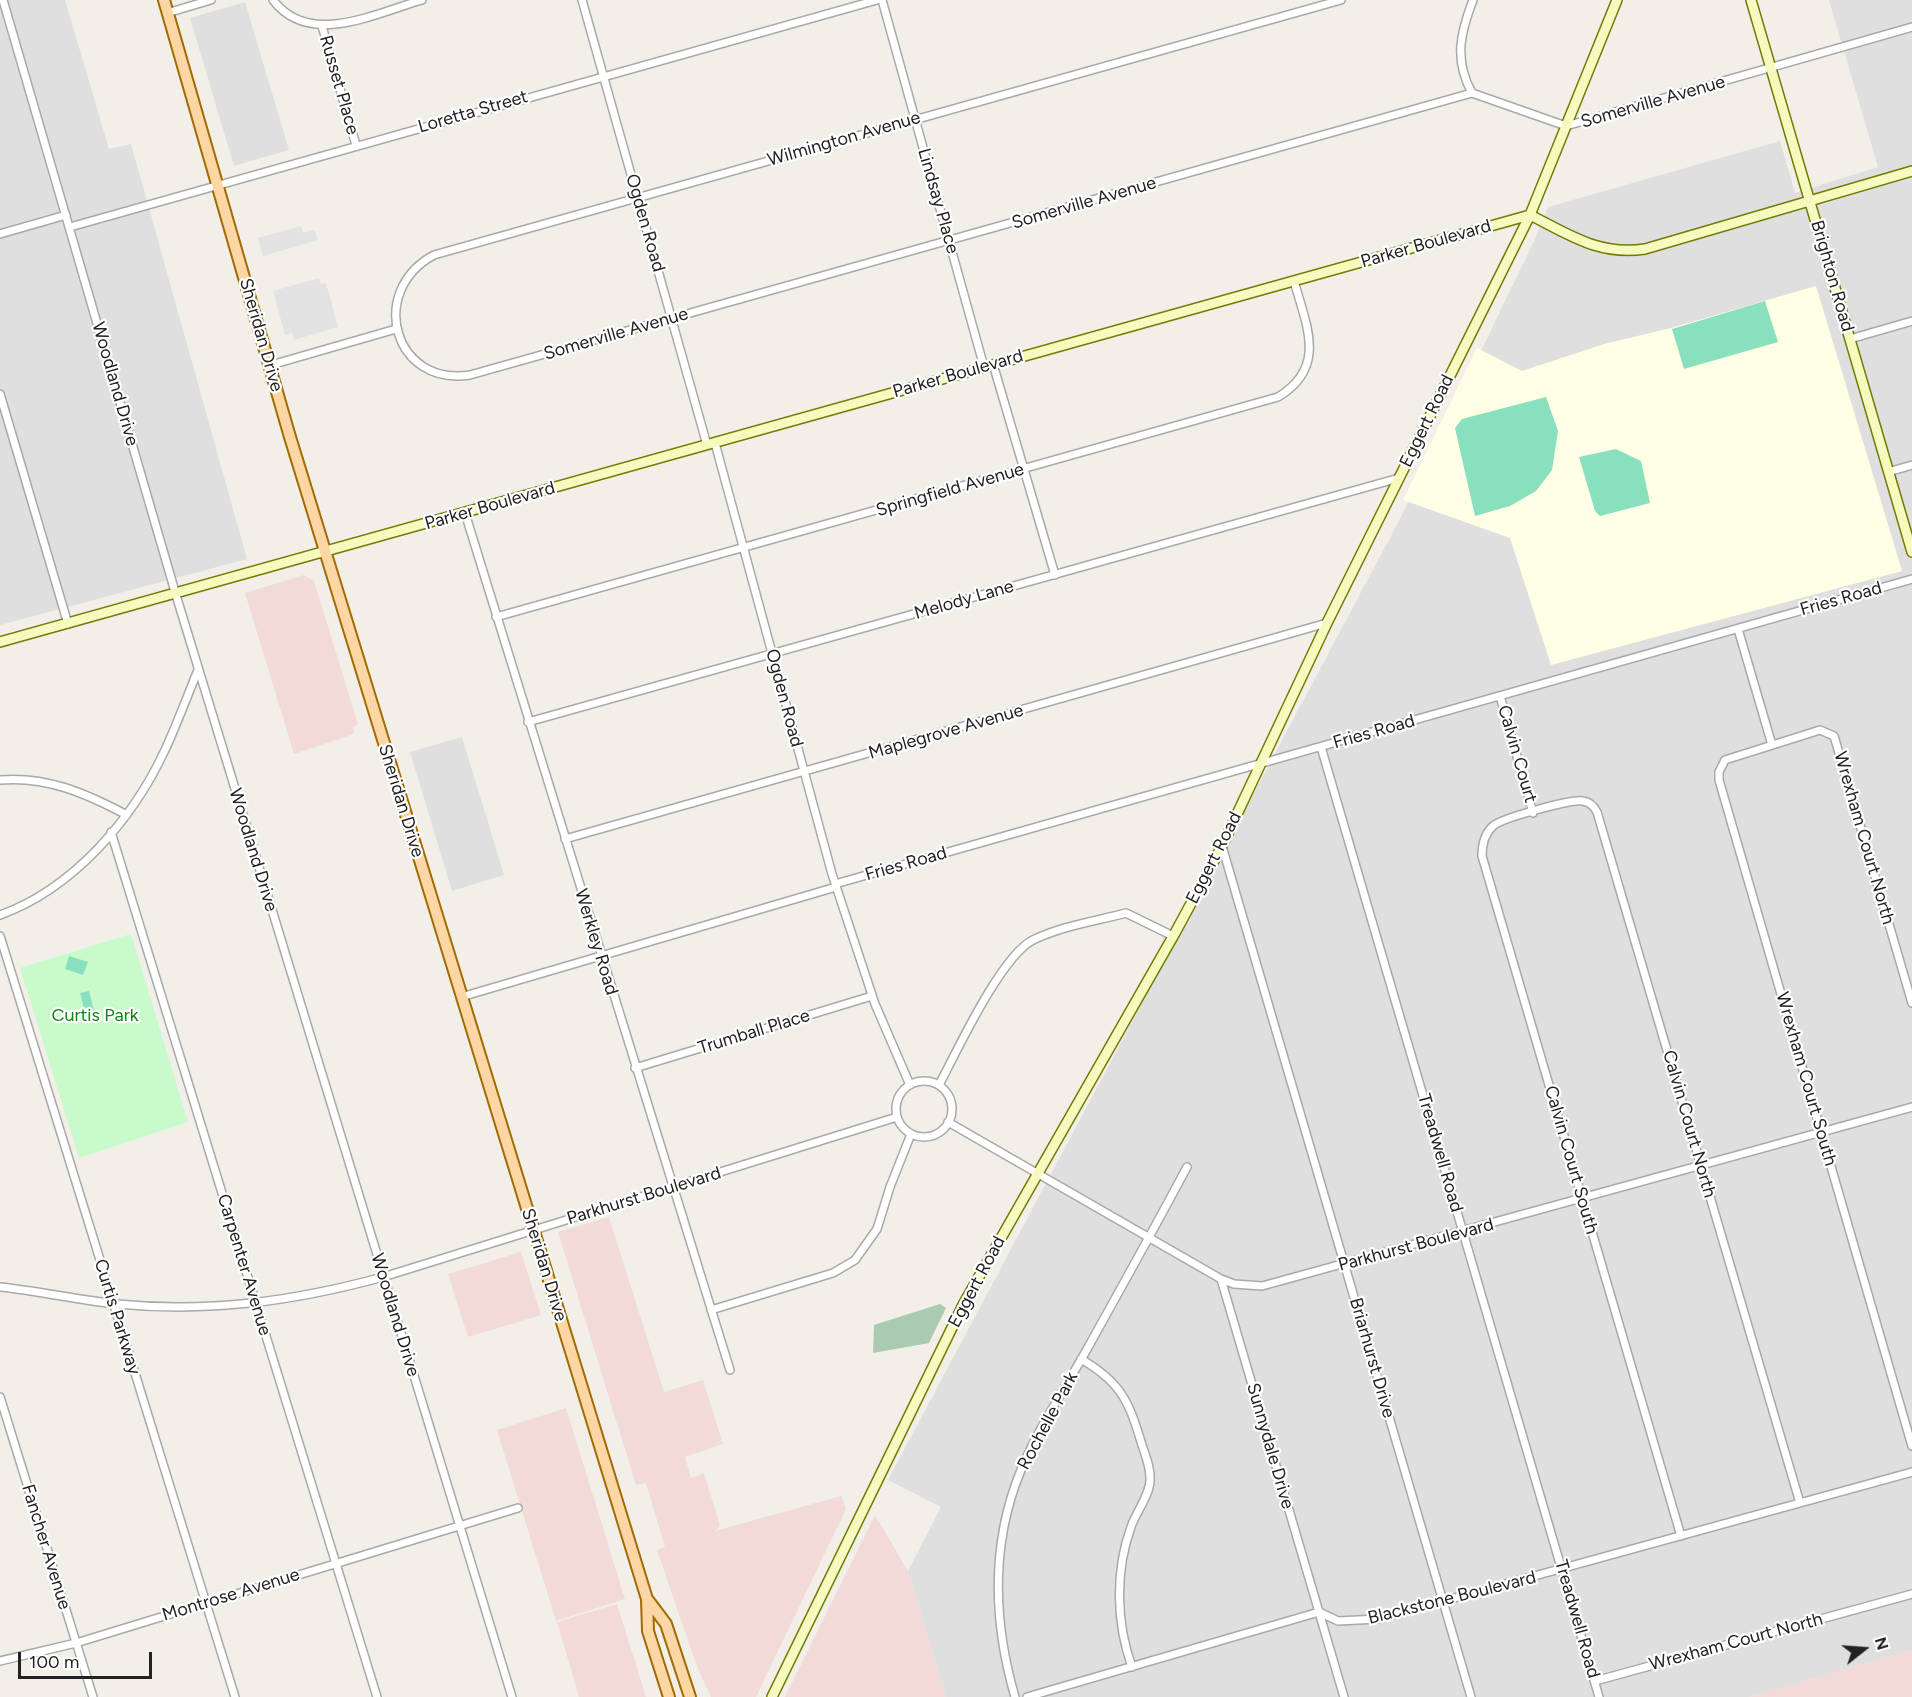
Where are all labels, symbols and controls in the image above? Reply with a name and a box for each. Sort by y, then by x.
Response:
street label: Russet Place [315,33,363,137]
street label: Somerville Avenue [1578,71,1728,133]
street label: Loretta Street [416,86,530,138]
street label: Wilmington Avenue [765,107,923,171]
street label: Lindsay Place [913,146,963,256]
street label: Ogden Road [621,172,669,274]
street label: Somerville Avenue [1009,172,1159,234]
street label: Parker Boulevard [1358,215,1494,273]
street label: Brighton Road [1806,218,1858,334]
street label: Sheridan Drive [234,276,288,394]
street label: Somerville Avenue [541,303,691,365]
street label: Woodland Drive [87,320,143,448]
street label: Parker Boulevard [890,345,1026,403]
street label: Eggert Road [1395,371,1459,471]
street label: Springfield Avenue [873,459,1027,521]
street label: Parker Boulevard [422,477,558,535]
street label: Melody Lane [912,576,1016,624]
street label: Fries Road [1798,577,1884,621]
street label: Ogden Road [761,647,807,749]
street label: Maplegrove Avenue [866,700,1026,764]
street label: Calvin Court [1493,703,1541,805]
street label: Fries Road [1331,710,1417,754]
street label: Sheridan Drive [374,742,428,860]
street label: Wrexham Court North [1829,749,1899,927]
street label: Woodland Drive [224,786,282,914]
street label: Eggert Road [1182,808,1246,908]
street label: Fries Road [863,842,949,886]
street label: Werkley Road [570,886,622,998]
street label: Wrexham Court South [1771,990,1841,1168]
park label: Curtis Park [51,1005,139,1027]
street label: Trumball Place [695,1005,813,1059]
street label: Calvin Court North [1658,1048,1720,1200]
street label: Calvin Court South [1539,1083,1603,1237]
street label: Treadwell Road [1413,1091,1467,1215]
street label: Parkhurst Boulevard [564,1162,724,1230]
street label: Carpenter Avenue [212,1192,276,1338]
street label: Sheridan Drive [517,1206,571,1324]
street label: Parkhurst Boulevard [1336,1214,1496,1276]
street label: Eggert Road [944,1233,1010,1331]
street label: Woodland Drive [366,1251,424,1379]
street label: Curtis Parkway [89,1257,145,1377]
street label: Briarhurst Drive [1345,1295,1399,1421]
street label: Rochelle Park [1013,1368,1083,1474]
street label: Sunnydale Drive [1242,1381,1298,1511]
street label: Fancher Avenue [17,1482,75,1612]
street label: Treadwell Road [1550,1557,1604,1681]
street label: Montrose Avenue [160,1564,302,1626]
street label: Blackstone Boulevard [1366,1567,1538,1629]
street label: Wrexham Court North [1647,1608,1825,1676]
north arrow [1834,1619,1894,1679]
text: N [1871,1635,1893,1652]
scale bar [21,1640,154,1678]
text: 100 m [29,1651,79,1673]

